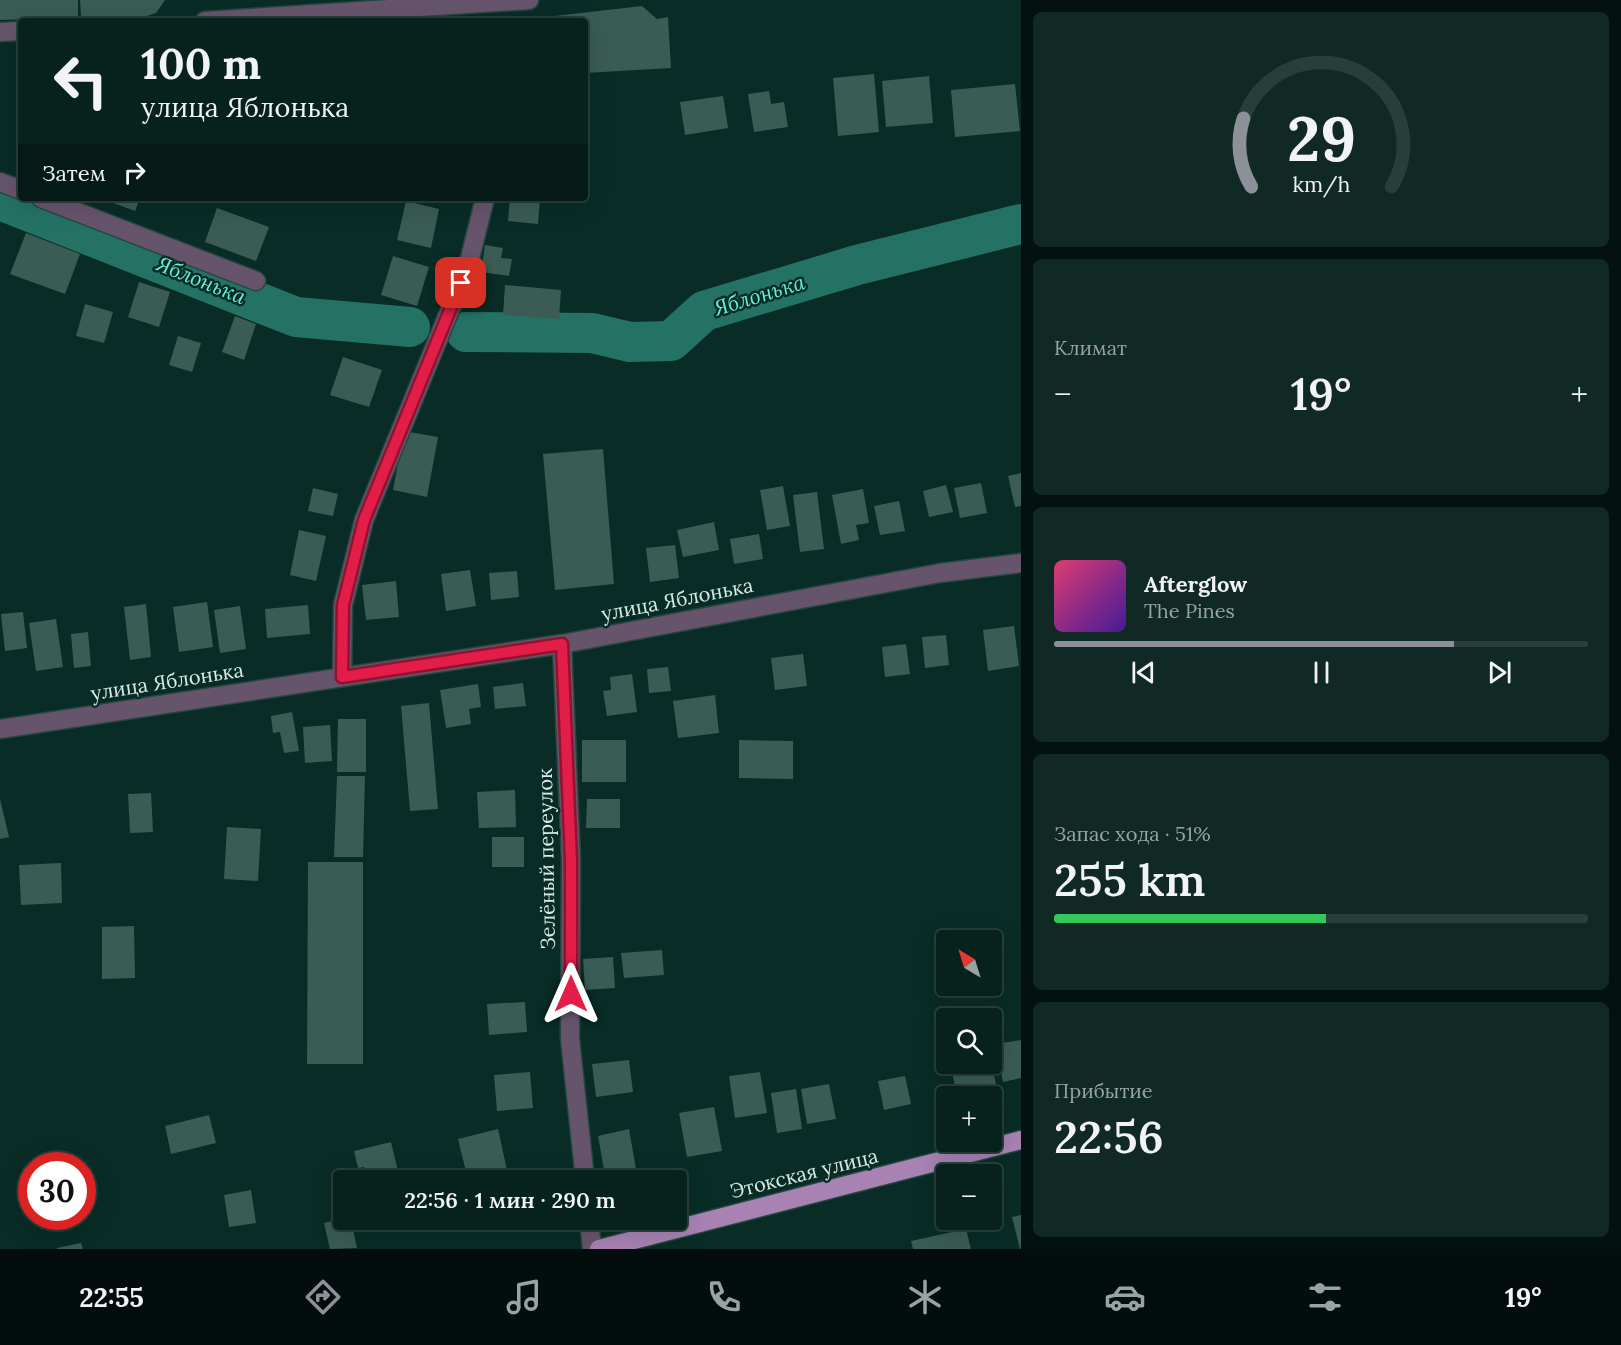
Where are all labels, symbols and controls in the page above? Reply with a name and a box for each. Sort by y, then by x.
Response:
text: 100 m [141,37,261,91]
icon: left [42,42,120,120]
text: улица Яблонька [141,90,349,124]
text: 29 [1286,98,1356,178]
icon: right [118,156,151,189]
text: Затем [42,159,106,187]
text: km/h [1292,170,1350,198]
water label: Яблонька [152,250,250,310]
pin [435,257,486,308]
icon: arrive [444,266,477,299]
water label: Яблонька [710,268,808,322]
text: Климат [1054,335,1127,360]
text: 19° [1290,365,1352,422]
text: − [1054,373,1072,415]
text: + [1571,373,1588,415]
text: Afterglow [1144,570,1247,598]
street label: улица Яблонька [599,572,755,626]
text: The Pines [1144,598,1235,623]
icon: previous [1127,656,1160,689]
icon: pause [1305,656,1338,689]
icon: next [1483,656,1516,689]
street label: улица Яблонька [89,657,245,705]
street label: Зелёный переулок [532,768,560,950]
text: Запас хода · 51% [1054,821,1211,846]
text: 255 km [1054,851,1206,908]
north arrow [936,930,1002,996]
map controls [936,930,1002,1230]
position arrow [539,962,603,1026]
button: search [936,1008,1002,1074]
text: Прибытие [1054,1078,1153,1103]
button: + [936,1086,1002,1152]
text: 22:56 [1054,1108,1164,1165]
street label: Этокская улица [727,1143,881,1203]
speed limit sign: 30 [18,1152,96,1230]
button: − [936,1164,1002,1230]
text: 22:56 · 1 мин · 290 m [404,1186,616,1214]
icon: directions [302,1276,344,1318]
icon: music [503,1276,545,1318]
icon: phone [703,1276,745,1318]
icon: climate [904,1276,946,1318]
icon: car [1104,1276,1146,1318]
icon: filters [1304,1276,1346,1318]
text: 22:55 [79,1280,144,1314]
text: 19° [1505,1280,1542,1314]

